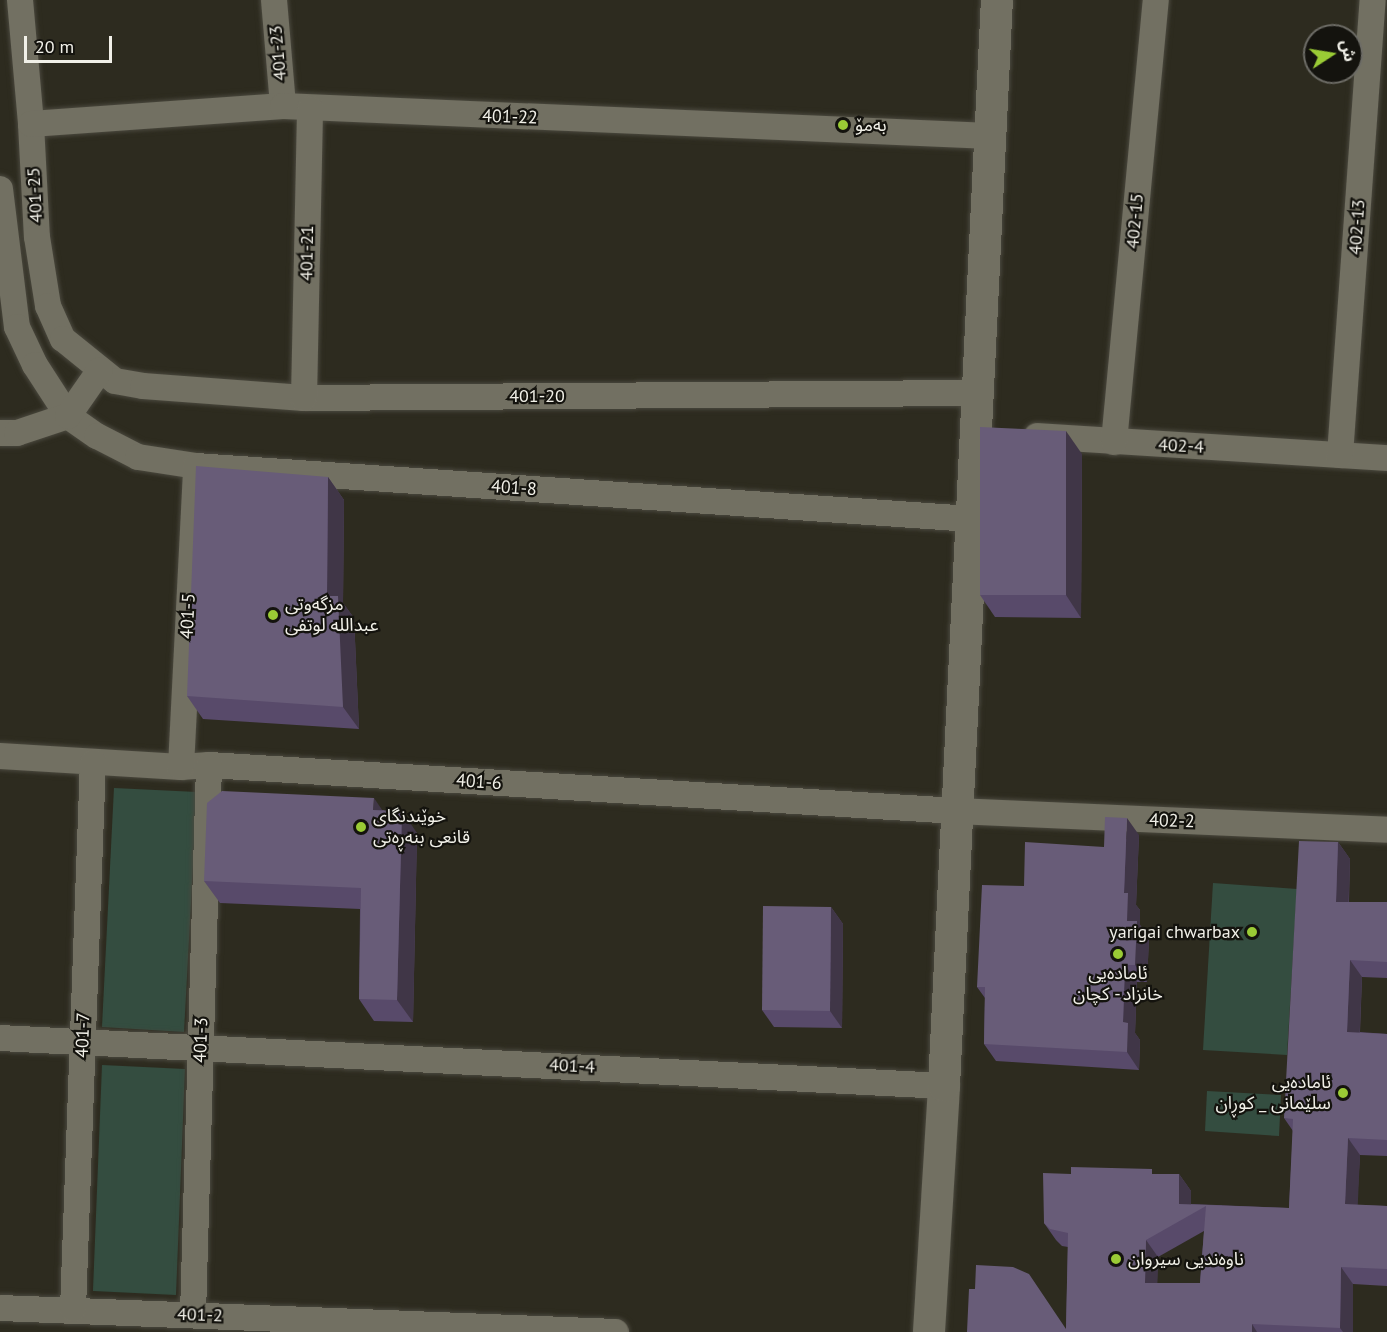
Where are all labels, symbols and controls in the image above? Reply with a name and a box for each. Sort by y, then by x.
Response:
scale bar [27,24,116,62]
street label: 401-23 [265,24,291,82]
north arrow [1303,24,1363,84]
text: 20 m [35,35,74,58]
text: ش [1337,38,1361,63]
street label: 401-22 [482,105,538,129]
place label: بەمۆ [855,114,887,136]
marker: بەمۆ [836,118,850,132]
street label: 401-25 [23,167,47,223]
street label: 402-15 [1122,192,1148,250]
street label: 402-13 [1344,199,1370,255]
street label: 401-21 [296,225,318,281]
street label: 401-20 [509,385,565,407]
street label: 402-4 [1158,434,1204,458]
street label: 401-8 [490,476,538,500]
street label: 401-5 [176,593,200,639]
place label: مزگەوتی عبداللە لوتفی [285,594,378,636]
marker: مزگەوتی عبداللە لوتفی [266,608,280,622]
street label: 401-6 [455,770,503,794]
place label: خوێندنگای قانعی بنەڕەتی [373,806,470,848]
street label: 402-2 [1149,809,1195,833]
marker: خوێندنگای قانعی بنەڕەتی [354,820,368,834]
place label: yarigai chwarbax [1109,921,1240,943]
marker: yarigai chwarbax [1245,925,1259,939]
marker: ئامادەیی خانزاد - کچان [1111,947,1125,961]
place label: ئامادەیی خانزاد - کچان [1072,963,1164,1006]
street label: 401-7 [71,1012,95,1058]
street label: 401-3 [189,1017,213,1063]
street label: 401-4 [549,1054,595,1078]
place label: ئامادەیی سلێمانی _ کوڕان [1215,1072,1331,1114]
marker: ئامادەیی سلێمانی _ کوڕان [1336,1086,1350,1100]
place label: ناوەندیی سیروان [1128,1248,1244,1270]
marker: ناوەندیی سیروان [1109,1252,1123,1266]
street label: 401-2 [177,1303,223,1327]

